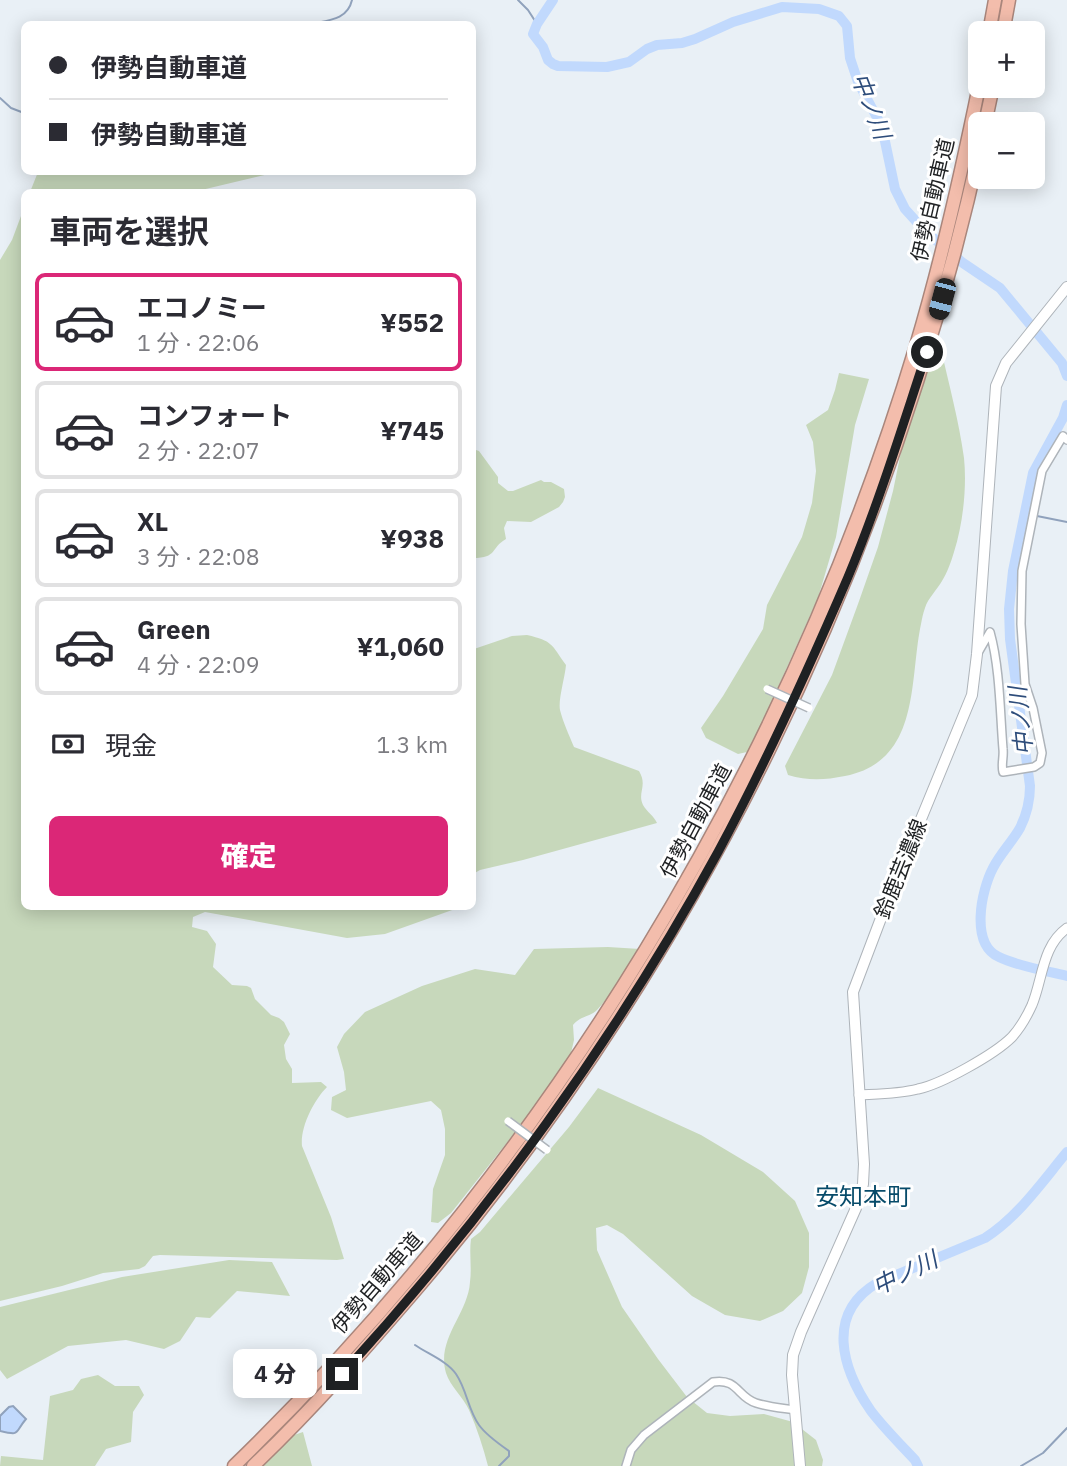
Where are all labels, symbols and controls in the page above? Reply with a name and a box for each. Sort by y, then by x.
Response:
map controls [968,21,1045,189]
button: + [968,21,1045,98]
text: 伊勢自動車道 [91,50,247,84]
water label: 中ノ川 [846,68,899,146]
button: − [968,112,1045,189]
text: 伊勢自動車道 [91,117,247,151]
street label: 伊勢自動車道 [904,135,960,264]
text: 車両を選択 [49,210,209,252]
car [927,276,958,322]
text: エコノミー [137,290,267,324]
icon: car [53,291,116,354]
text: ¥552 [380,305,444,339]
text: 1 分 · 22:06 [137,327,260,357]
route start [911,336,943,368]
text: コンフォート [137,398,292,432]
icon: car [53,399,116,462]
text: ¥745 [380,413,444,447]
text: 2 分 · 22:07 [137,435,260,465]
text: XL [137,504,168,538]
icon: car [53,507,116,570]
text: ¥938 [380,521,444,555]
text: 3 分 · 22:08 [137,541,260,571]
text: Green [137,612,211,646]
icon: car [53,615,116,678]
text: ¥1,060 [357,629,444,663]
text: 4 分 · 22:09 [137,649,260,679]
water label: 中ノ川 [1001,682,1039,757]
icon: cash [49,725,87,763]
text: 現金 [105,728,157,762]
text: 1.3 km [377,729,448,759]
street label: 伊勢自動車道 [653,758,737,883]
street label: 鈴鹿芸濃線 [867,815,933,923]
button: 確定 [49,816,448,896]
district label: 安知本町 [815,1180,911,1212]
street label: 伊勢自動車道 [324,1226,428,1339]
water label: 中ノ川 [867,1242,945,1301]
callout: 4 分 [233,1350,318,1398]
text: 4 分 [254,1358,296,1388]
route end [326,1358,358,1390]

